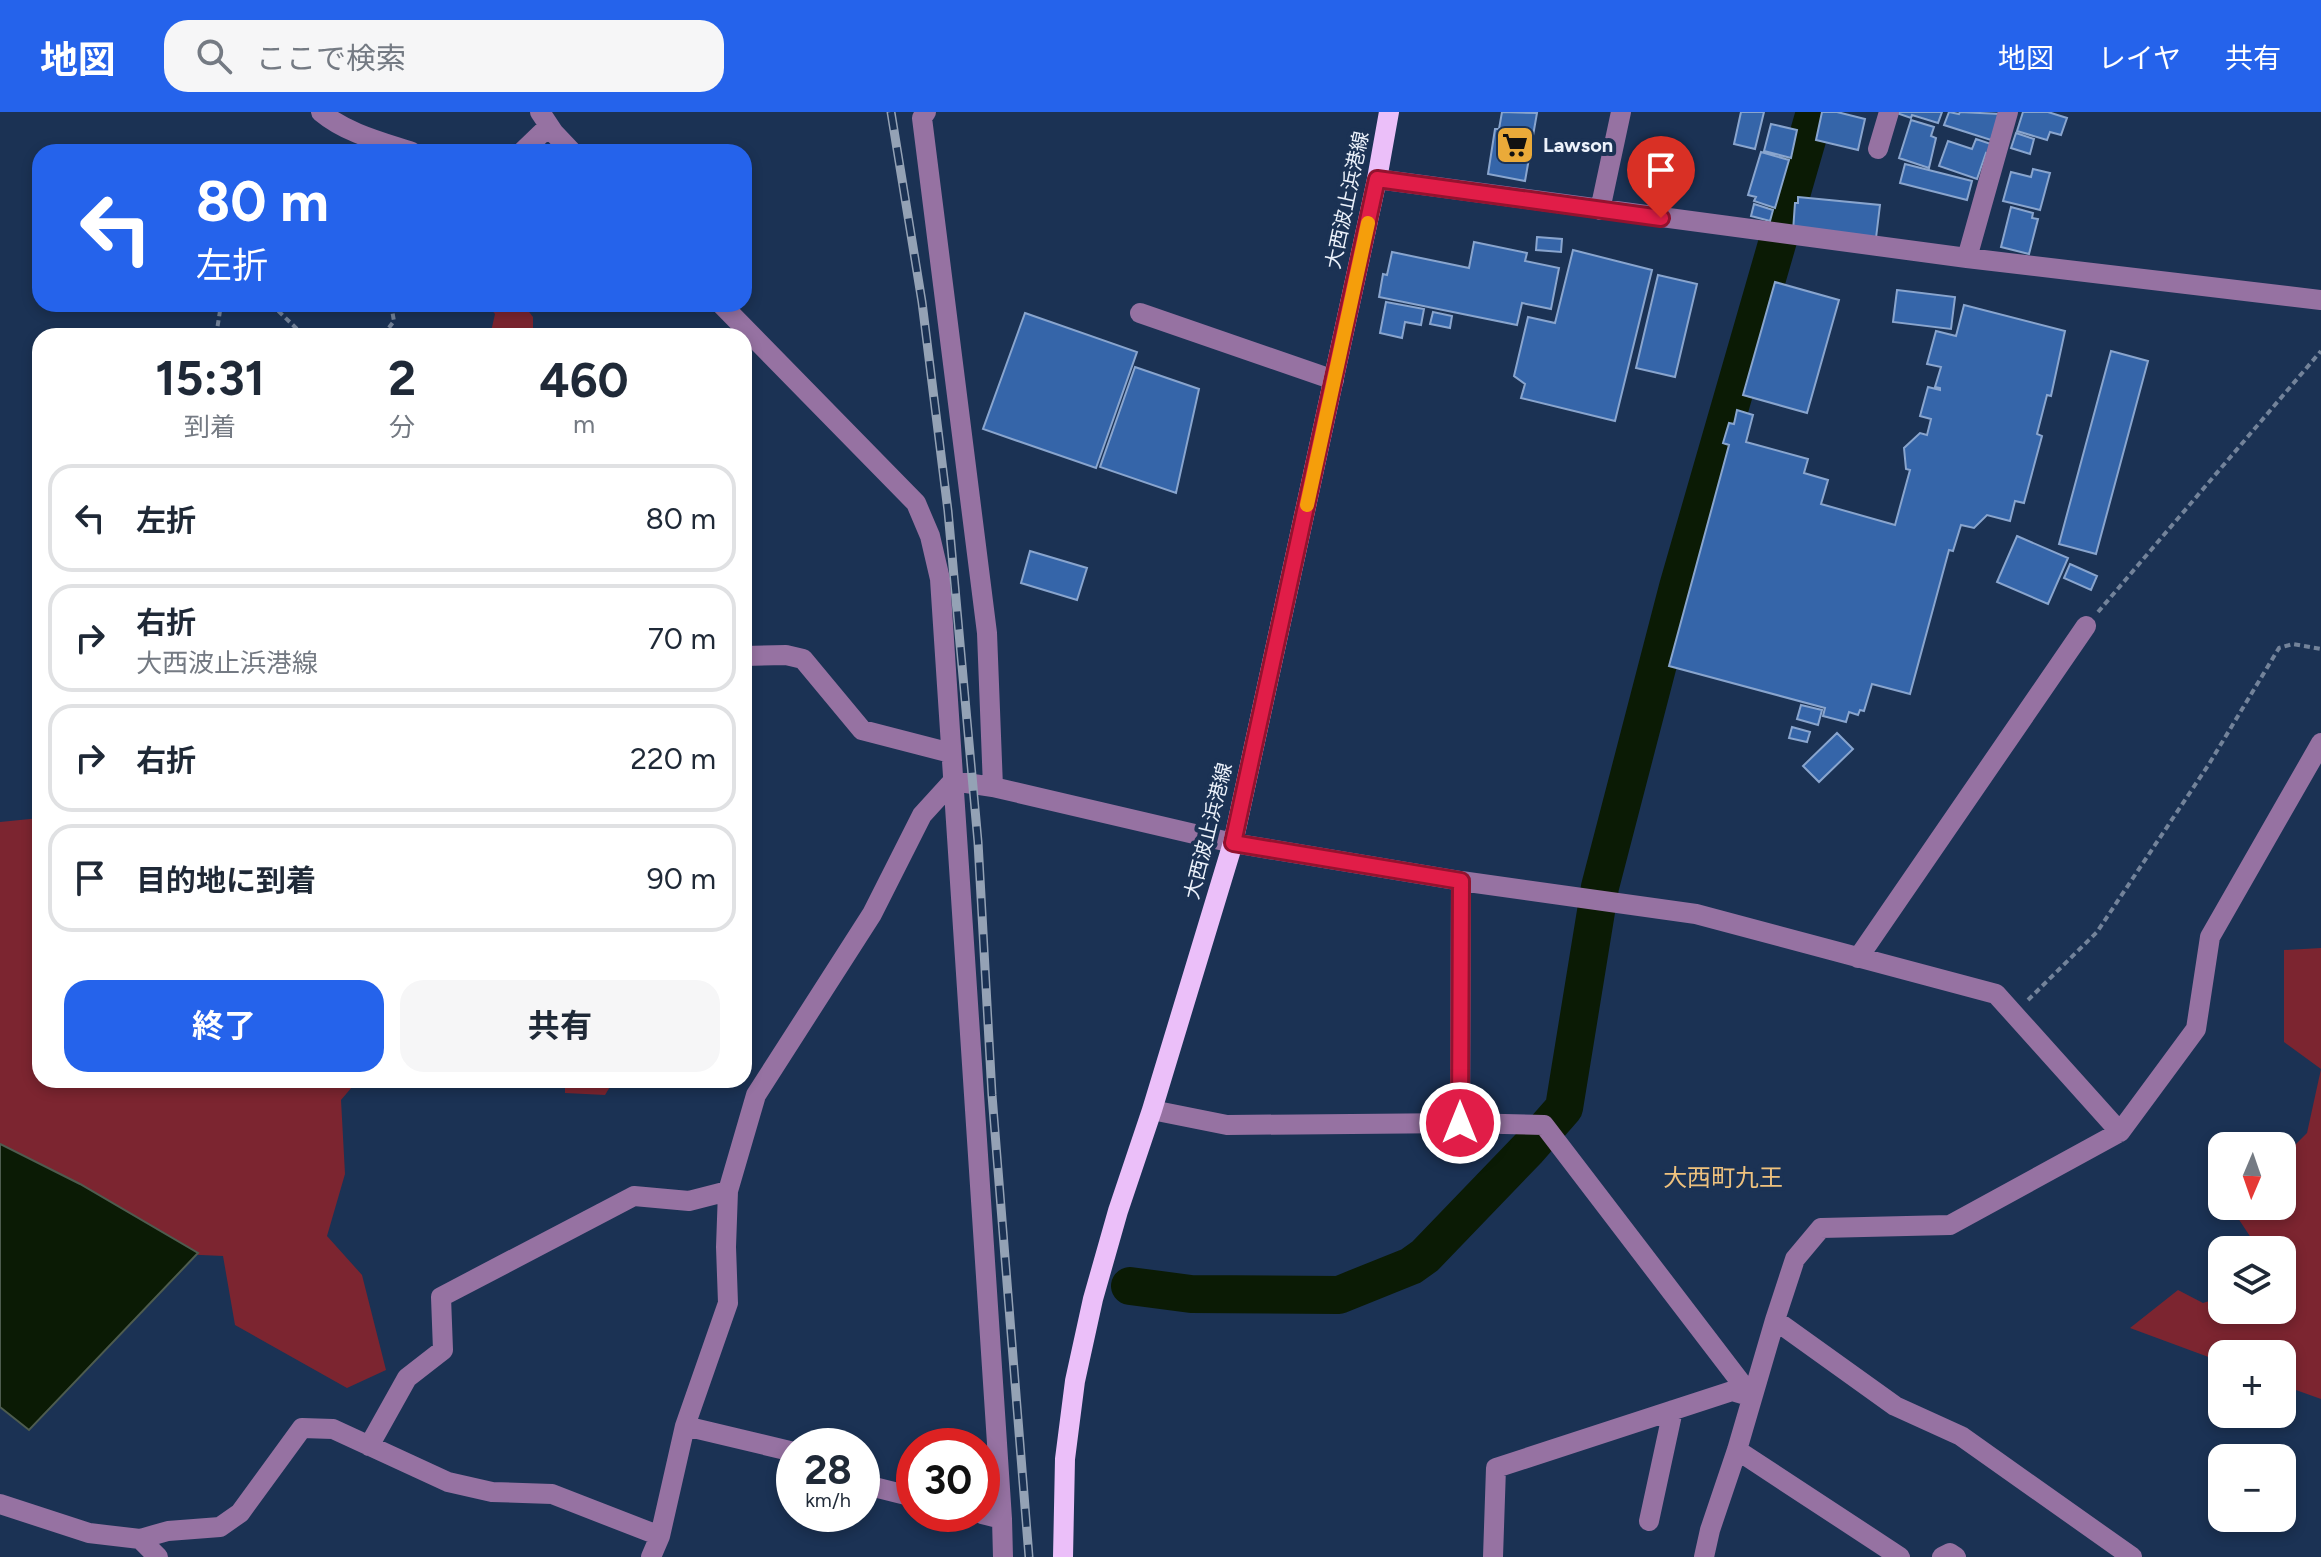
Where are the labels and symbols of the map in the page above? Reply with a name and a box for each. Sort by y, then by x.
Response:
supermarket icon: Lawson [1494,124,1536,166]
street label: 大西波止浜港線 [1321,129,1373,271]
place label: Lawson [1543,133,1613,157]
pin [1627,136,1695,218]
street label: 大西波止浜港線 [1179,760,1237,902]
position arrow [1418,1081,1502,1165]
north arrow [2208,1132,2296,1220]
district label: 大西町九王 [1663,1163,1783,1192]
speed limit sign: 30 [896,1428,1000,1532]

